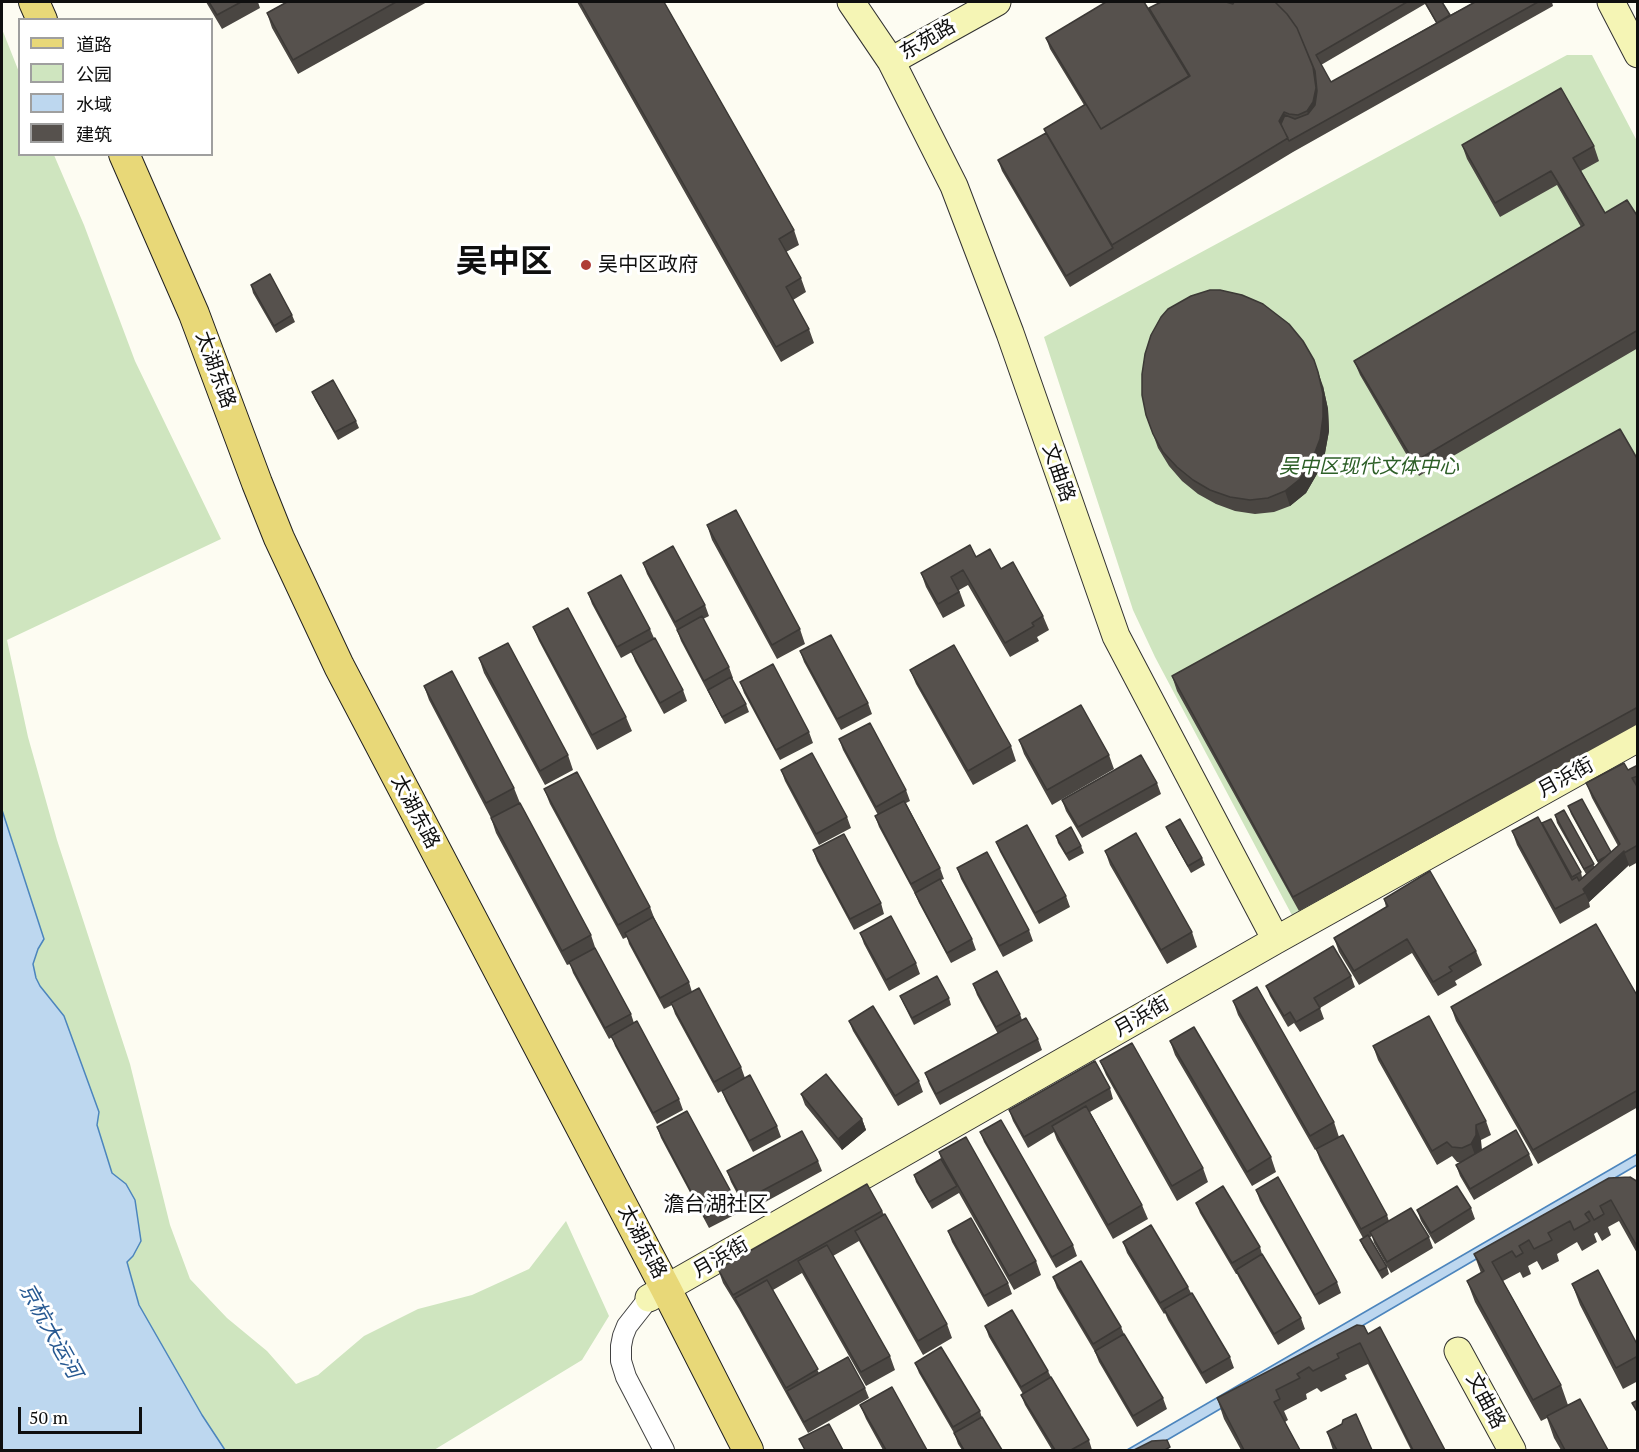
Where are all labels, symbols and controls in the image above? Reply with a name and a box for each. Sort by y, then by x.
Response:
street label: 东苑路 [896,15,960,65]
legend [18,18,213,156]
text: 道路 [76,32,112,56]
text: 公园 [76,62,112,86]
text: 水域 [76,92,112,116]
text: 建筑 [76,122,112,146]
district label: 吴中区 [456,244,552,282]
place label: 吴中区政府 [598,253,698,277]
marker: 吴中区政府 [579,258,593,272]
street label: 太湖东路 [190,328,240,412]
street label: 文曲路 [1037,441,1079,505]
park label: 吴中区现代文体中心 [1279,455,1459,479]
street label: 月浜街 [1534,753,1598,803]
street label: 太湖东路 [386,771,444,853]
street label: 月浜街 [1110,992,1174,1042]
district label: 澹台湖社区 [664,1192,768,1218]
street label: 太湖东路 [613,1201,671,1283]
street label: 月浜街 [689,1233,753,1283]
water label: 京杭大运河 [14,1279,86,1383]
street label: 文曲路 [1460,1369,1510,1433]
scale bar [21,1395,146,1433]
text: 50 m [29,1405,68,1429]

